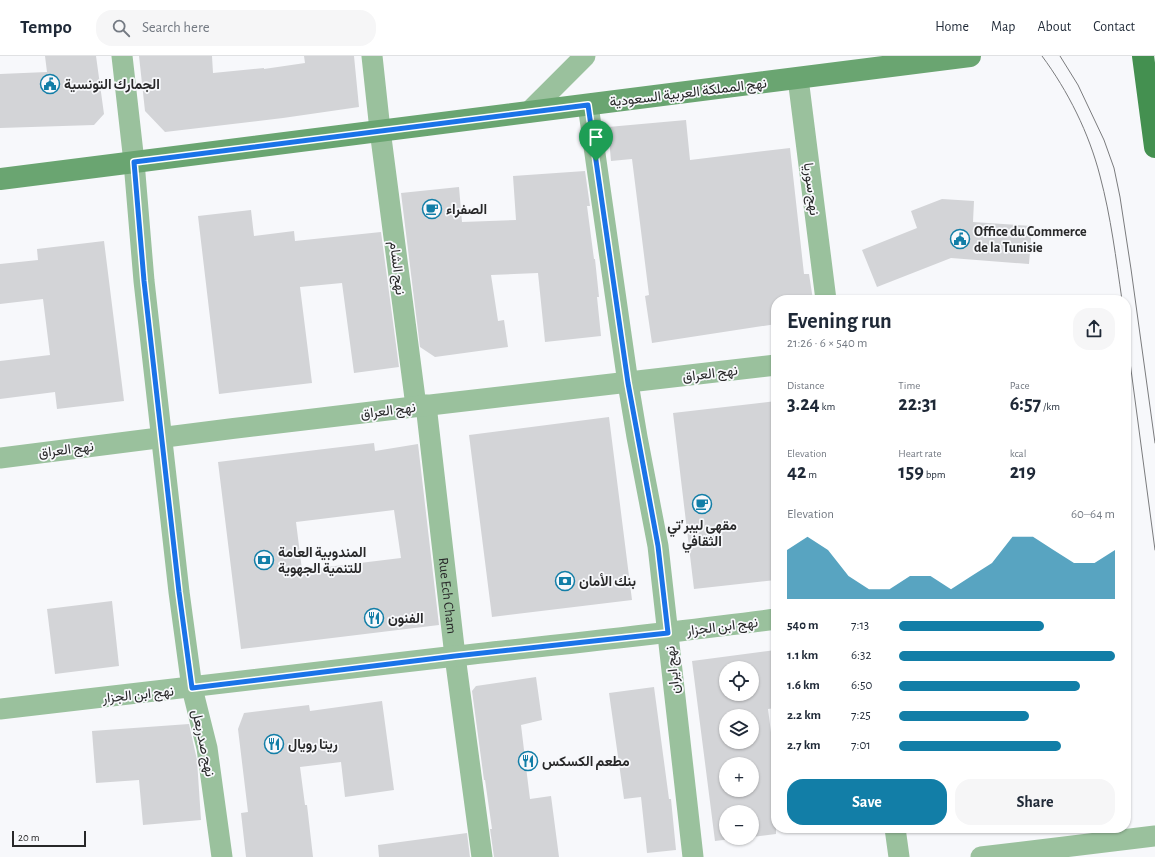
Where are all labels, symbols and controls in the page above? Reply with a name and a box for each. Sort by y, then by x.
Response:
search box [96,10,376,46]
icon: search [110,17,132,39]
text: Tempo [20,18,72,37]
text: Search here [142,20,210,35]
text: Home [935,20,969,34]
text: Map [991,20,1015,34]
text: About [1037,20,1071,34]
text: Contact [1093,20,1135,34]
public building icon: الجمارك التونسية [39,73,61,95]
street label: نهج المملكة العربية السعودية [609,76,768,113]
place label: الجمارك التونسية [64,78,160,93]
pin [579,120,613,161]
icon: arrive [585,126,607,148]
street label: نهج سوريا [798,162,821,217]
cafe icon: الصفراء [421,198,443,220]
place label: الصفراء [446,203,487,218]
place label: Office du Commerce de la Tunisie [974,225,1087,255]
public building icon: Office du Commerce de la Tunisie [949,228,971,250]
street label: نهج الشام [384,240,407,296]
button: share [1073,308,1115,350]
text: Evening run [787,310,892,332]
text: 21:26 · 6 × 540 m [787,337,867,350]
street label: نهج العراق [682,364,739,387]
text: Distance [787,380,824,391]
text: Time [898,380,920,391]
text: Pace [1010,380,1029,391]
text: 3.24 [787,394,820,414]
text: 22:31 [898,394,938,414]
text: 6:57 [1010,394,1041,414]
street label: نهج العراق [360,401,417,424]
text: km [820,401,835,412]
text: /km [1041,401,1060,412]
street label: نهج العراق [38,440,95,463]
text: Elevation [787,448,827,459]
text: Heart rate [898,448,942,459]
text: kcal [1010,448,1026,459]
text: 42 [787,462,806,482]
text: 159 [898,462,924,482]
text: 219 [1010,462,1036,482]
text: m [806,469,817,480]
text: bpm [924,469,946,480]
cafe icon: مقهى ليبر'تي الثقافي [691,493,713,515]
text: Elevation [787,508,834,521]
text: 60–64 m [1071,508,1115,521]
place label: مقهى ليبر'تي الثقافي [667,519,737,553]
place label: المندوبية العامة للتنمية الجهوية [278,546,366,577]
bank icon: المندوبية العامة للتنمية الجهوية [253,549,275,571]
street label: Rue Ech Cham [436,557,458,635]
bank icon: بنك الأمان [554,570,576,592]
place label: بنك الأمان [579,573,636,590]
restaurant icon: الفنون [363,607,385,629]
place label: الفنون [388,612,424,627]
street label: نهج ابن الجزار [685,616,759,641]
text: 540 m [787,619,818,632]
text: 7:13 [851,619,869,632]
street label: نهج ايران [664,645,685,695]
text: 1.1 km [787,649,818,662]
text: 6:32 [851,649,871,662]
map controls [719,661,759,845]
button: locate [719,661,759,701]
text: 1.6 km [787,679,820,692]
text: 6:50 [851,679,872,692]
street label: نهج ابن الجزار [101,684,175,709]
street label: نهج صدربعل [186,708,217,779]
button: layers [719,709,759,749]
text: 2.2 km [787,709,821,722]
text: 7:25 [851,709,871,722]
restaurant icon: ريتا رويال [263,733,285,755]
place label: ريتا رويال [288,738,338,753]
text: 2.7 km [787,739,821,752]
text: 7:01 [851,739,871,752]
restaurant icon: مطعم الكسكس [517,750,539,772]
place label: مطعم الكسكس [542,755,630,770]
button: + [719,757,759,797]
button: Save [787,779,947,825]
button: Share [955,779,1115,825]
button: − [719,805,759,845]
scale bar [12,829,86,848]
text: 20 m [18,832,39,843]

